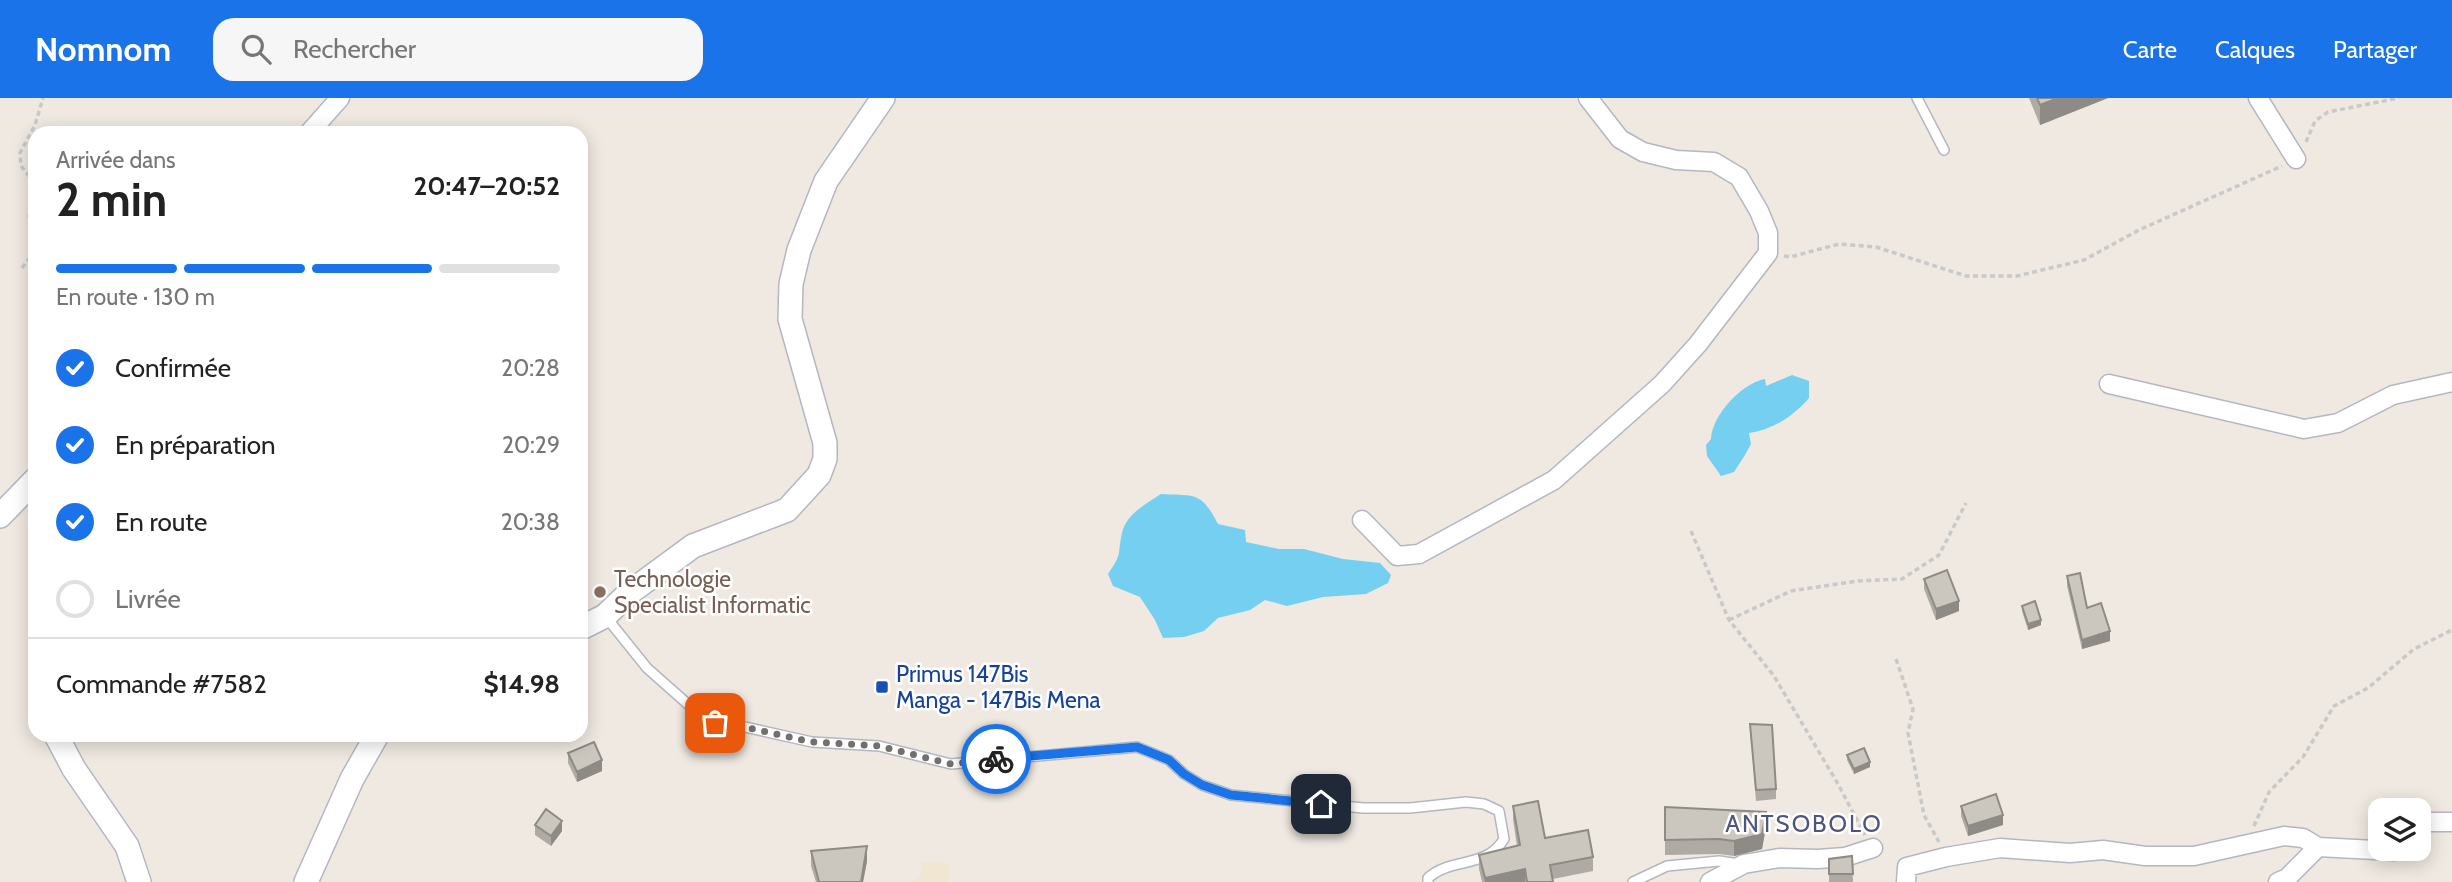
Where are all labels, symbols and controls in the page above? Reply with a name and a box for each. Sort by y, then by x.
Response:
search box [213,18,703,81]
text: Nomnom [35,29,171,69]
icon: search [237,30,275,68]
text: Rechercher [293,33,416,65]
text: Carte [2123,35,2177,64]
text: Calques [2215,35,2295,64]
text: Partager [2333,35,2417,64]
text: Arrivée dans [56,146,176,174]
text: 20:47–20:52 [413,170,560,202]
text: 2 min [56,172,167,228]
text: En route · 130 m [56,283,215,311]
icon: check [56,349,94,387]
text: Confirmée [115,352,231,384]
text: 20:28 [501,354,560,382]
icon: check [56,426,94,464]
text: En préparation [115,429,276,461]
text: 20:29 [502,431,560,459]
icon: check [56,503,94,541]
text: En route [115,506,207,538]
text: 20:38 [501,508,560,536]
place label: Technologie Specialist Informatic [614,565,811,619]
text: Livrée [115,583,181,615]
marker: Technologie Specialist Informatic [592,584,608,600]
place label: Primus 147Bis Manga - 147Bis Mena [896,660,1101,714]
text: Commande #7582 [56,668,267,700]
text: $14.98 [483,668,560,700]
marker: Primus 147Bis Manga - 147Bis Mena [874,679,890,695]
pin [685,693,745,753]
icon: bag [696,704,734,742]
courier [961,724,1031,794]
icon: bike [977,740,1015,778]
pin [1291,774,1351,834]
icon: home [1302,785,1340,823]
map controls [2368,798,2431,861]
button: layers [2368,798,2431,861]
district label: ANTSOBOLO [1725,809,1883,838]

